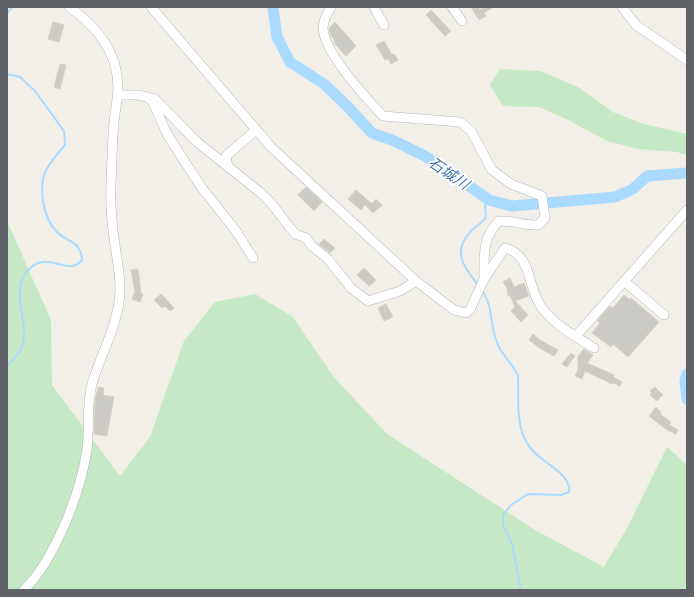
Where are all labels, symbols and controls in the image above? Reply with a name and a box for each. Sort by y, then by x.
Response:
water label: 石城川 [426,153,474,194]

